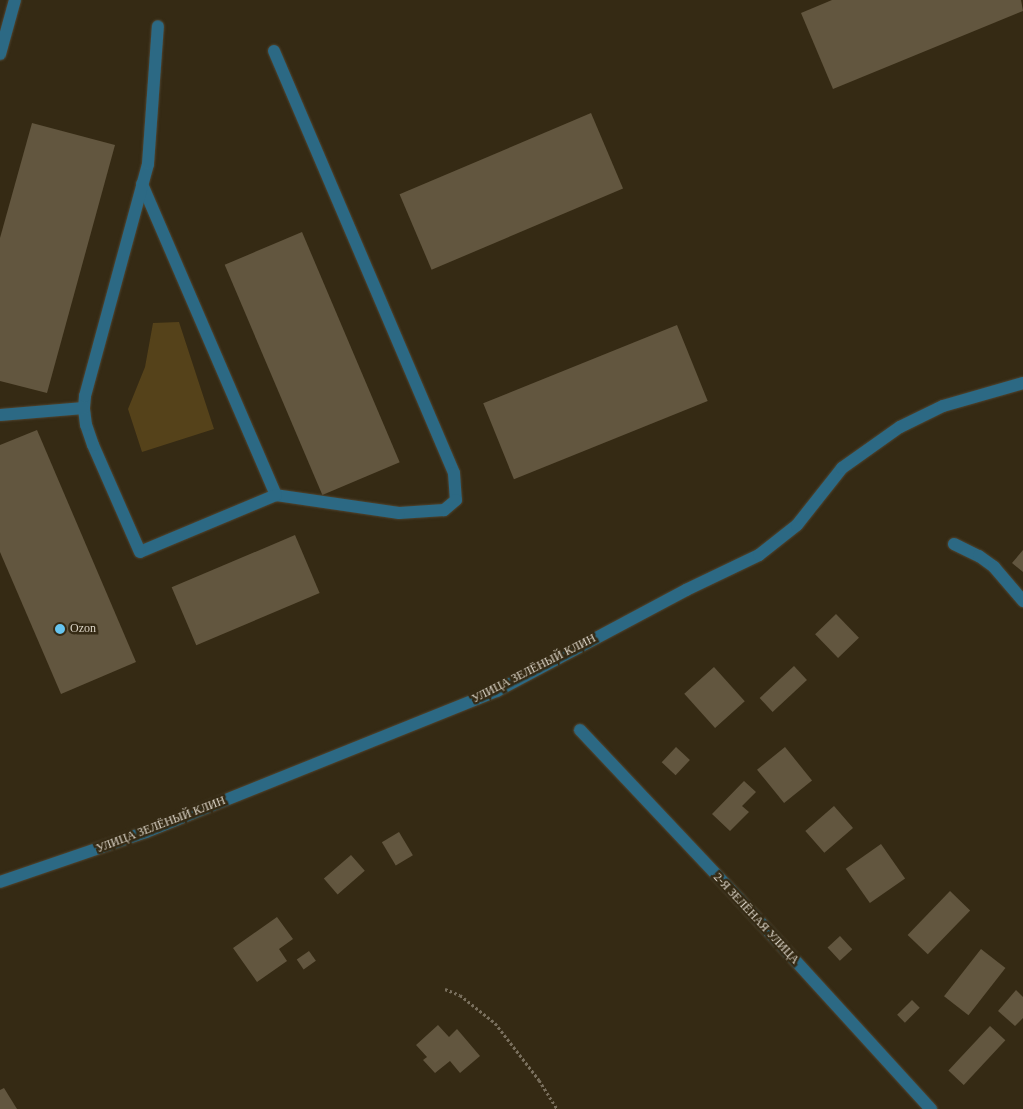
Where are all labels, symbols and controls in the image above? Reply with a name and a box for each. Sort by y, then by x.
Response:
place label: Ozon [70,622,96,636]
marker: Ozon [54,623,66,635]
street label: УЛИЦА ЗЕЛЁНЫЙ КЛИН [470,631,598,707]
street label: УЛИЦА ЗЕЛЁНЫЙ КЛИН [94,794,228,856]
street label: 2-Я ЗЕЛЁНАЯ УЛИЦА [710,870,802,968]

